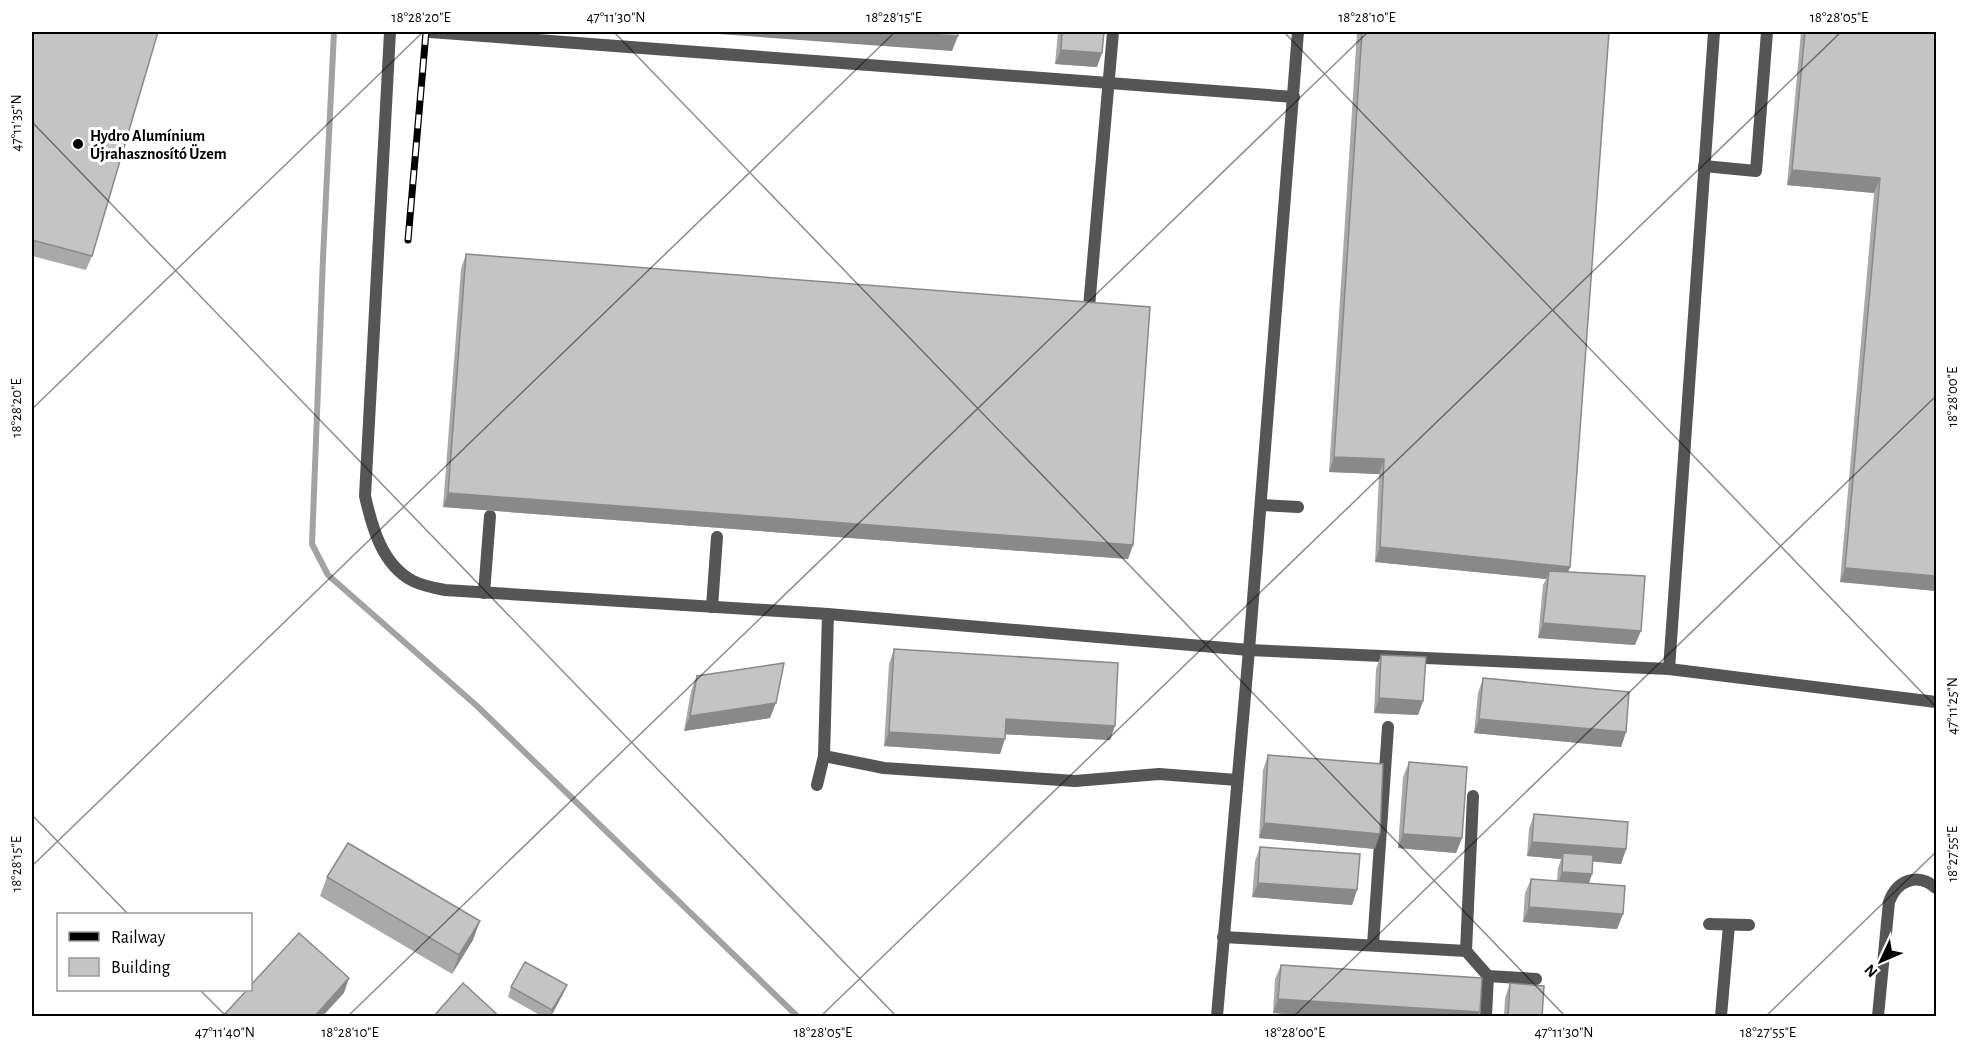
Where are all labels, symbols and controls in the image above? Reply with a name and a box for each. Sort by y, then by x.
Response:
text: 18°28'20"E [391,10,451,25]
text: 47°11'30"N [586,10,646,25]
text: 18°28'15"E [866,10,922,25]
text: 18°28'10"E [1338,10,1396,25]
text: 18°28'05"E [1810,10,1868,25]
text: 47°11'35"N [9,94,24,152]
place label: Hydro Alumínium Újrahasznosító Üzem [90,128,227,163]
marker: Hydro Alumínium Újrahasznosító Üzem [71,137,85,151]
text: 18°28'00"E [1945,367,1960,427]
text: 18°28'20"E [9,378,24,438]
text: 47°11'25"N [1945,677,1960,735]
text: 18°27'55"E [1945,826,1960,882]
text: 18°28'15"E [9,836,24,892]
legend [57,913,252,991]
text: Railway [111,929,166,947]
north arrow [1851,931,1911,991]
text: Building [111,959,171,977]
text: N [1861,961,1881,980]
text: 47°11'40"N [195,1025,255,1040]
text: 18°28'10"E [321,1025,379,1040]
text: 18°28'05"E [794,1025,852,1040]
text: 18°28'00"E [1265,1025,1325,1040]
text: 47°11'30"N [1534,1025,1594,1040]
text: 18°27'55"E [1740,1025,1796,1040]

